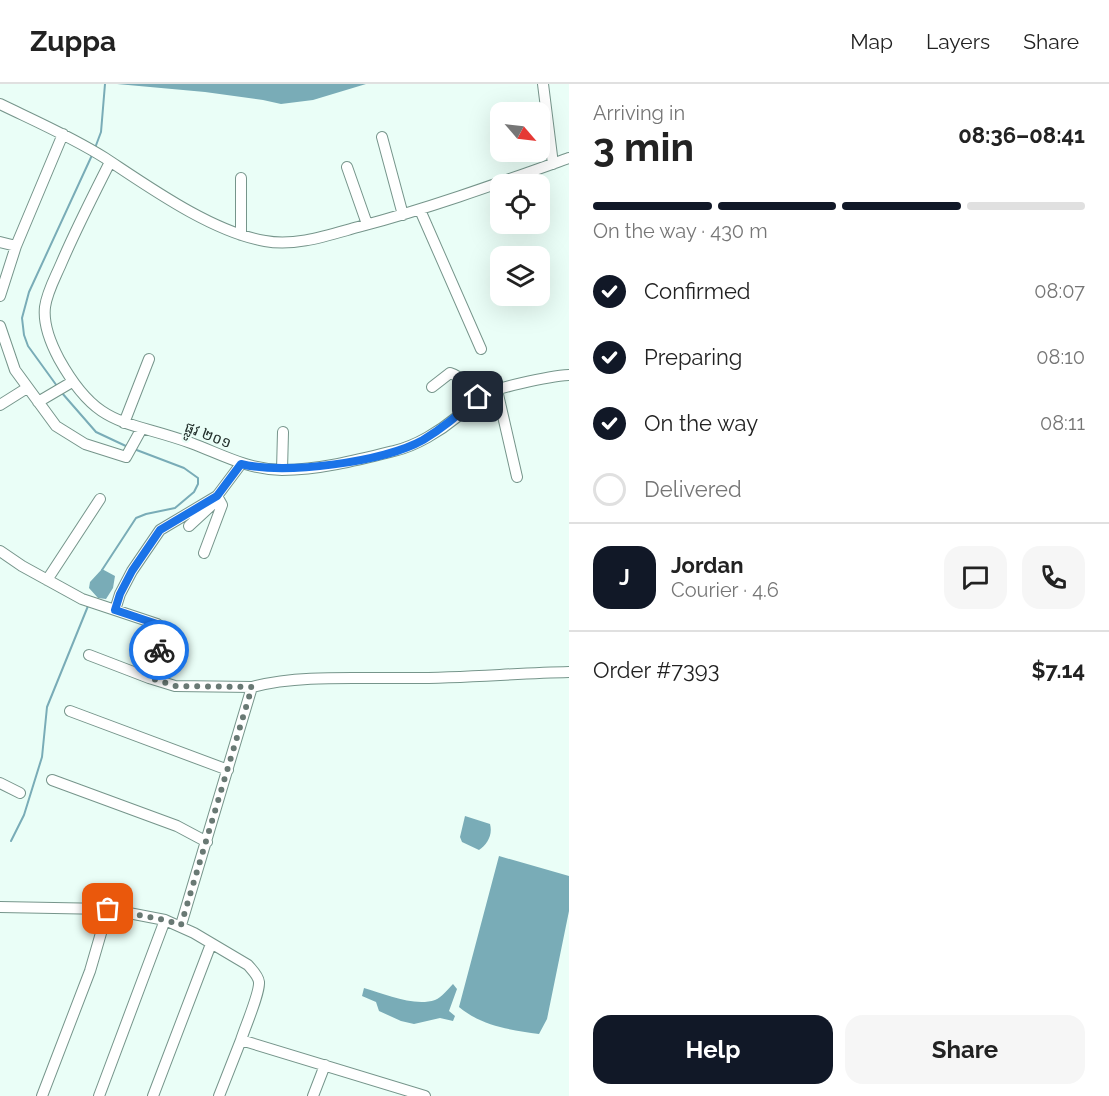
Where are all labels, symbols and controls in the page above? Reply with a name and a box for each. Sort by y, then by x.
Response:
text: Zuppa [30,25,116,58]
text: Map [850,29,893,54]
text: Layers [926,29,990,54]
text: Share [1023,29,1079,54]
text: Arriving in [593,101,685,125]
north arrow [490,102,550,162]
map controls [490,102,550,306]
text: 08:36–08:41 [958,122,1085,148]
text: 3 min [593,124,694,170]
button: locate [490,174,550,234]
text: On the way · 430 m [593,219,768,243]
button: layers [490,246,550,306]
icon: check [593,275,626,308]
text: Confirmed [644,278,751,304]
text: 08:07 [1034,279,1085,303]
icon: check [593,341,626,374]
text: Preparing [644,344,742,370]
text: 08:10 [1036,345,1085,369]
pin [452,371,503,422]
icon: home [461,380,494,413]
icon: check [593,407,626,440]
text: On the way [644,410,758,436]
text: 08:11 [1040,411,1085,435]
street label: ផ្លូវ ២០១ [181,418,234,456]
text: Delivered [644,476,742,502]
button: chat [944,546,1007,609]
button: phone [1022,546,1085,609]
text: Jordan [671,552,743,578]
text: J [619,564,630,590]
text: Courier · 4.6 [671,578,779,602]
courier [129,620,189,680]
icon: bike [143,634,176,667]
text: Order #7393 [593,657,719,683]
text: $7.14 [1032,657,1085,683]
pin [82,883,133,934]
icon: bag [91,892,124,925]
button: Help [593,1015,833,1084]
button: Share [845,1015,1085,1084]

